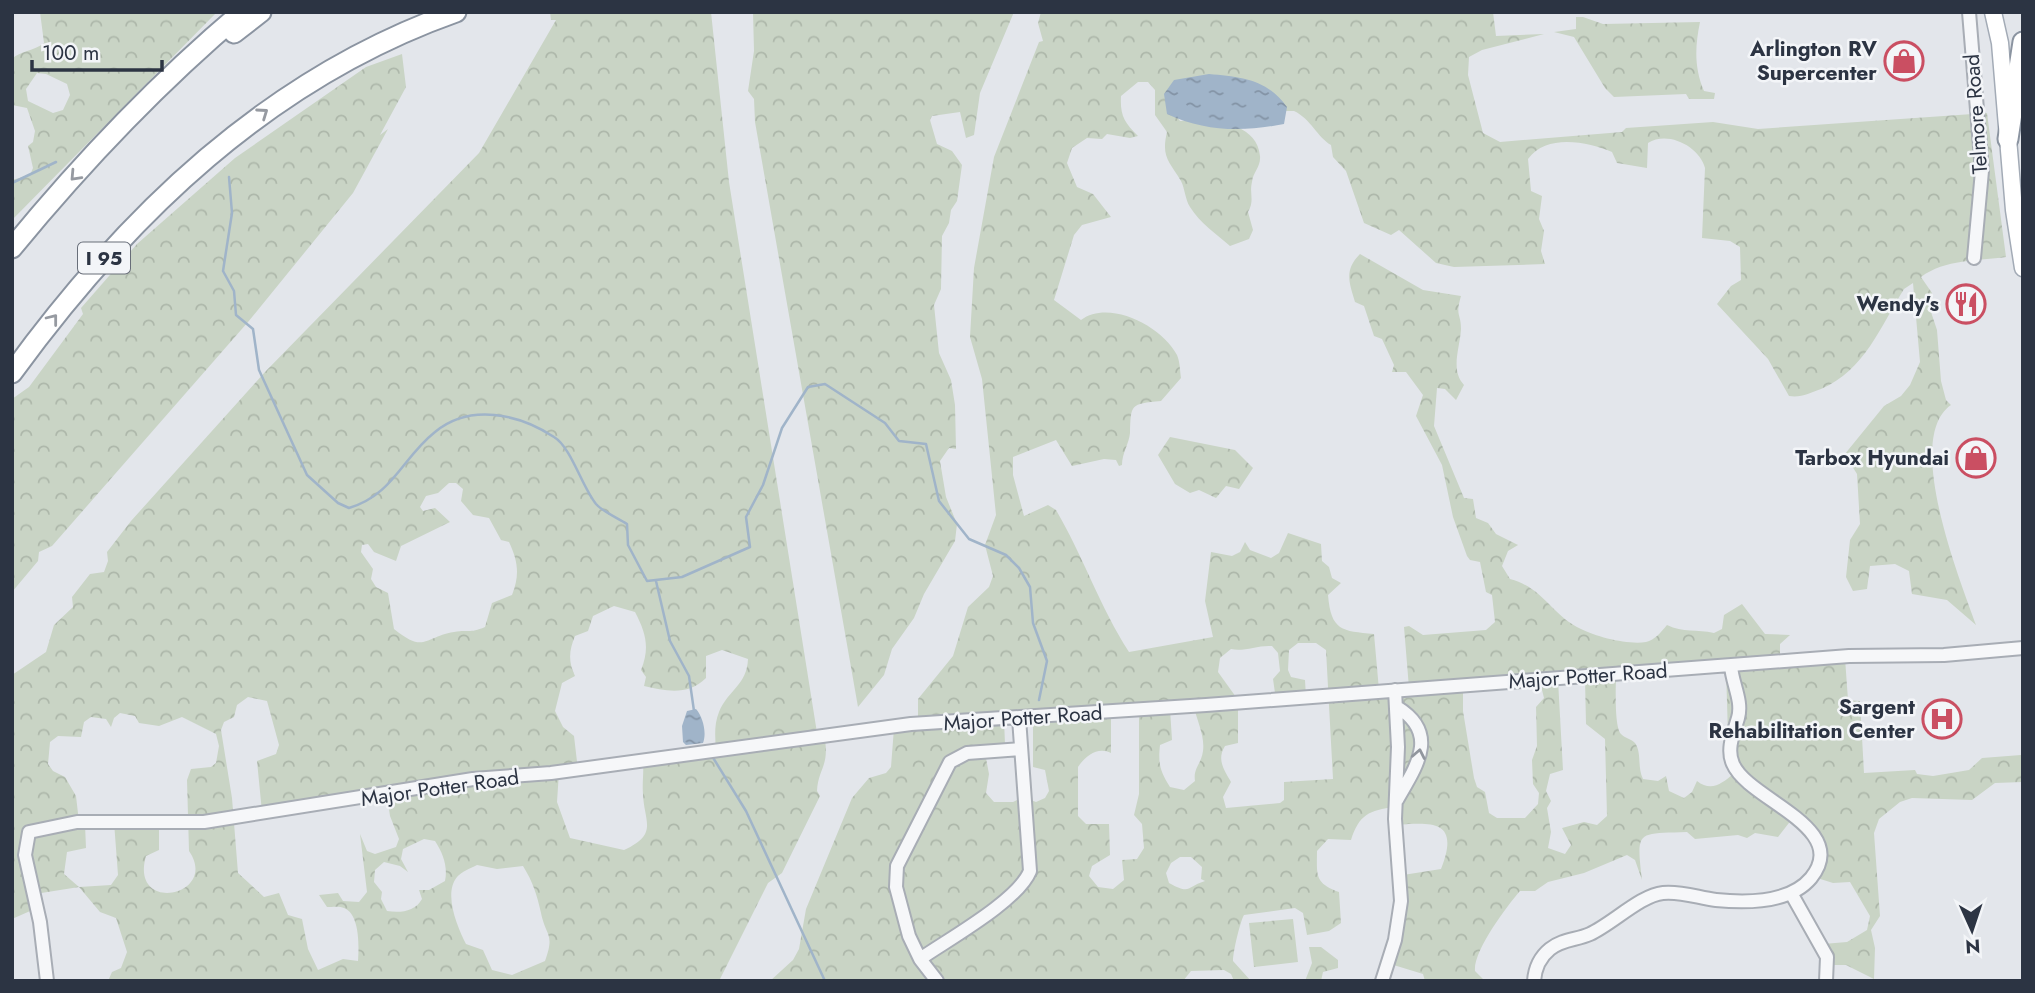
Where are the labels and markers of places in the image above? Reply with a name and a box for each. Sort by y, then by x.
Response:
place label: Arlington RV Supercenter [1749,34,1878,88]
shop icon: Arlington RV Supercenter [1883,40,1925,82]
restaurant icon: Wendy's [1945,283,1987,325]
place label: Wendy's [1856,289,1939,319]
shop icon: Tarbox Hyundai [1955,437,1997,479]
place label: Tarbox Hyundai [1795,443,1949,473]
place label: Sargent Rehabilitation Center [1708,692,1915,746]
hospital icon: Sargent Rehabilitation Center [1921,698,1963,740]

